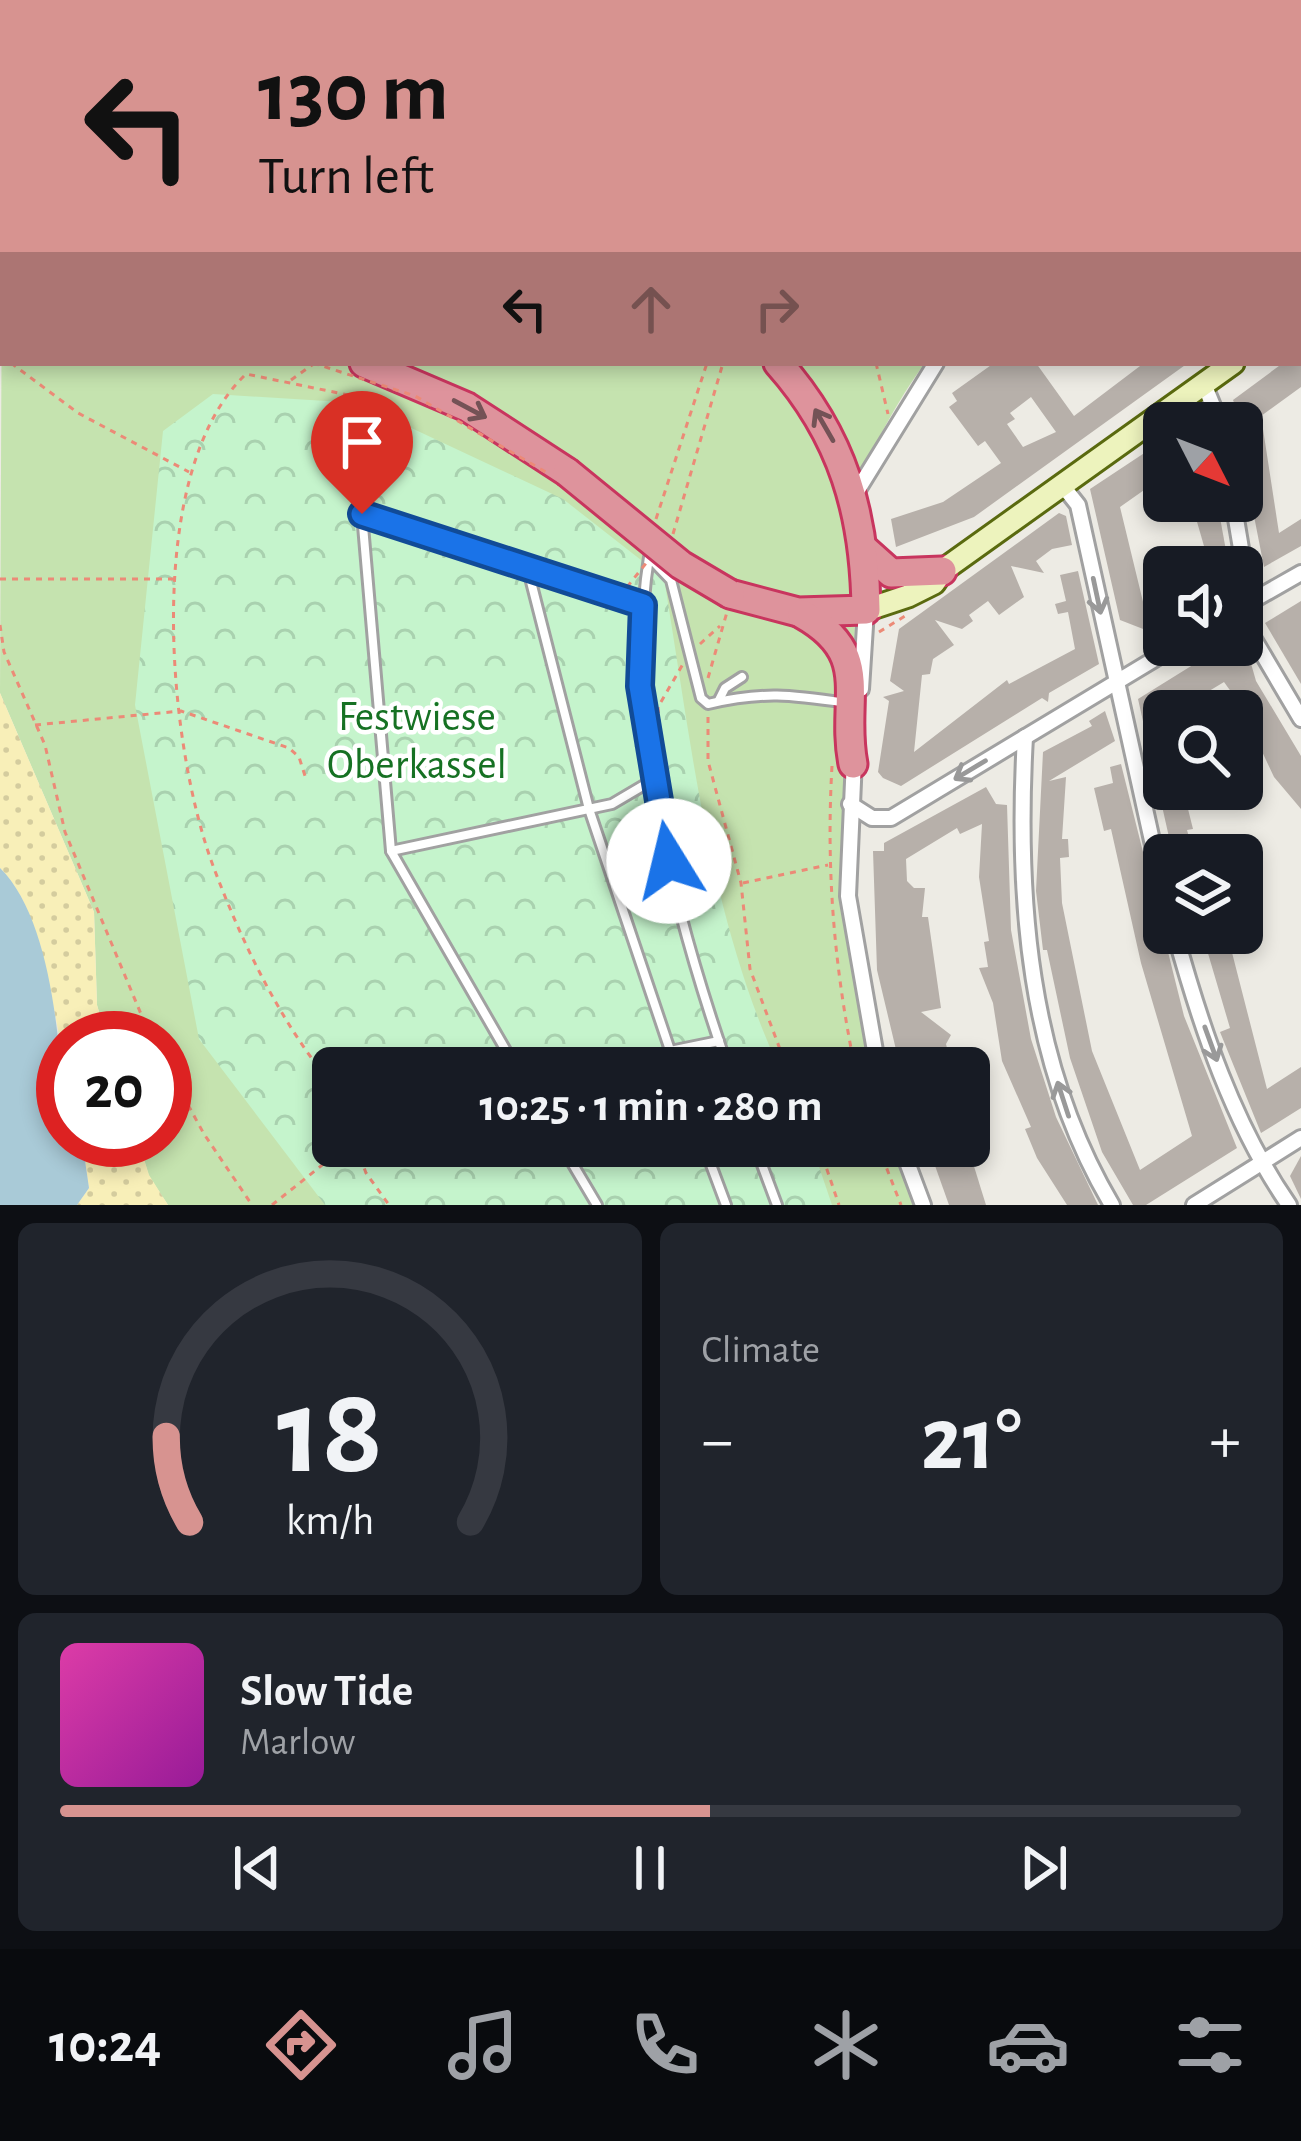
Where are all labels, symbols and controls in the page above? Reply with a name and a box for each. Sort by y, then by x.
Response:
icon: left [60,48,216,204]
text: 130 m [258,52,449,136]
text: Turn left [258,150,434,204]
icon: left [492,276,558,342]
icon: ahead [618,276,684,342]
icon: right [744,276,810,342]
pin [311,391,413,514]
one-way arrow [451,399,487,422]
north arrow [1143,402,1263,522]
map controls [1143,402,1263,954]
one-way arrow [812,408,835,443]
icon: arrive [329,409,395,475]
button: sound [1143,546,1263,666]
one-way arrow [1087,576,1110,614]
button: search [1143,690,1263,810]
park label: Festwiese Oberkassel [327,696,507,786]
one-way arrow [954,758,988,782]
position arrow [606,798,732,924]
button: layers [1143,834,1263,954]
speed limit sign: 20 [36,1011,192,1167]
one-way arrow [1201,1025,1223,1062]
one-way arrow [1051,1081,1073,1119]
text: 10:25 · 1 min · 280 m [479,1084,823,1129]
text: Climate [702,1331,820,1370]
text: 18 [277,1371,383,1496]
text: 21° [921,1396,1022,1486]
text: − [702,1408,733,1474]
text: + [1209,1408,1241,1474]
text: km/h [286,1500,374,1543]
text: Slow Tide [240,1669,413,1714]
text: Marlow [240,1723,355,1762]
icon: previous [224,1835,290,1901]
icon: pause [617,1835,683,1901]
icon: next [1011,1835,1077,1901]
icon: directions [259,2003,343,2087]
icon: music [441,2003,525,2087]
icon: phone [623,2003,707,2087]
icon: climate [804,2003,888,2087]
icon: car [986,2003,1070,2087]
icon: filters [1168,2003,1252,2087]
text: 10:24 [49,2018,161,2072]

